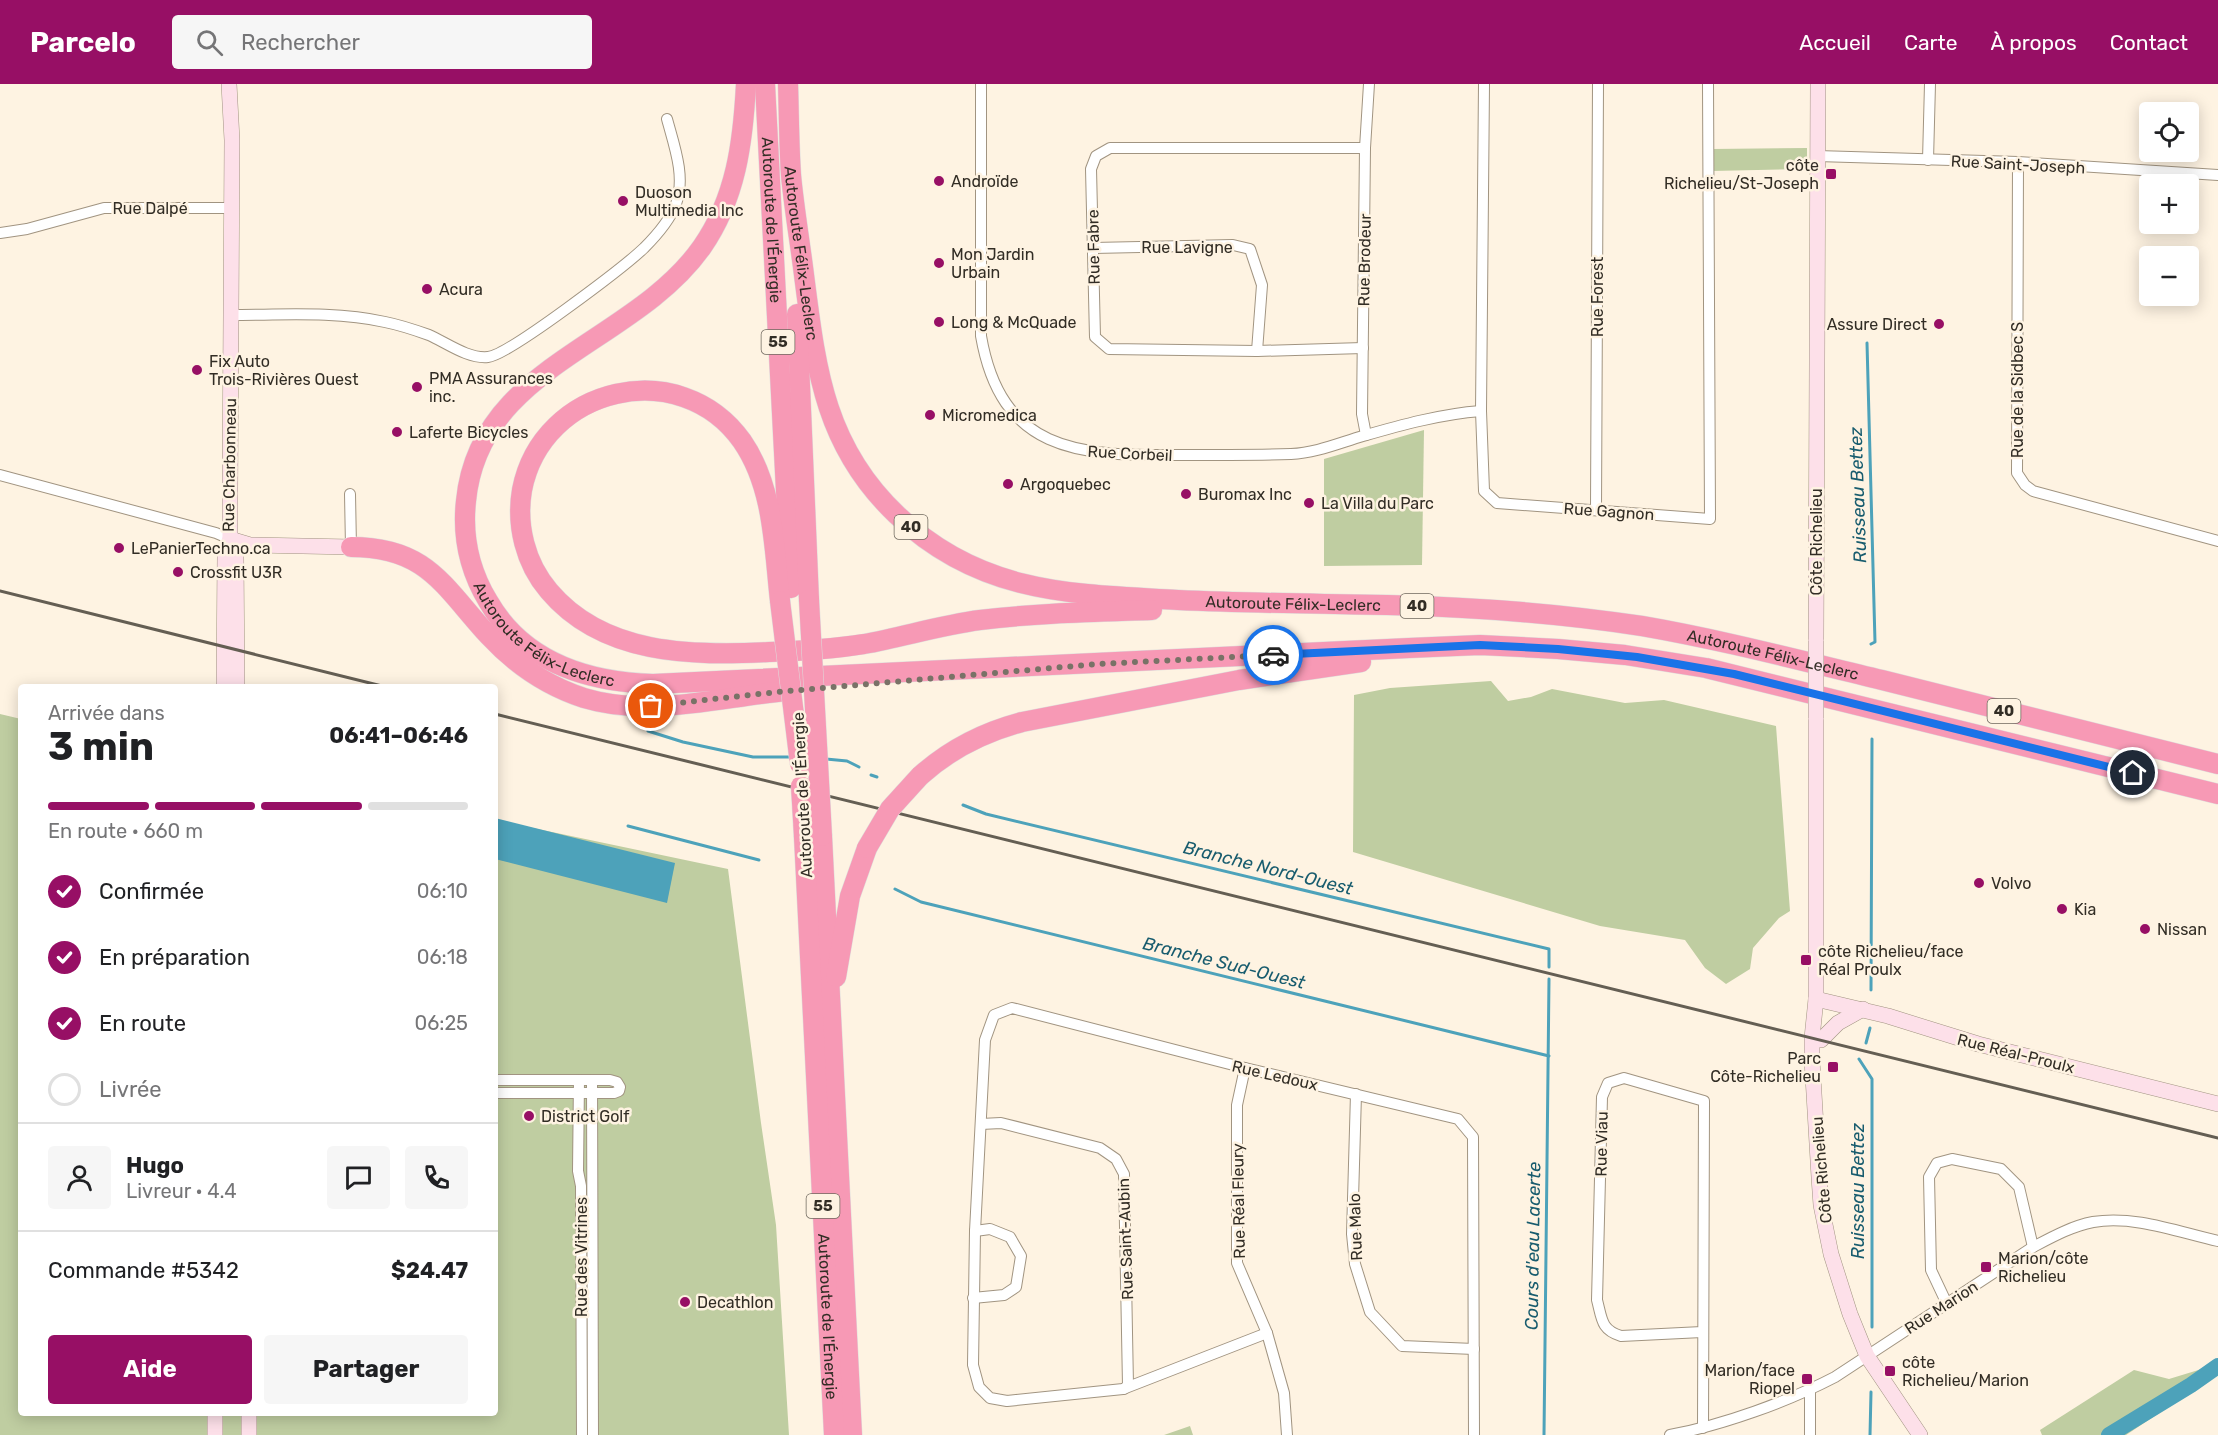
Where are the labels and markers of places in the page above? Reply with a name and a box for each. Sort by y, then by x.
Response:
place label: côte Richelieu/St-Joseph [1664,156,1819,193]
marker: côte Richelieu/St-Joseph [1824,167,1838,181]
place label: Androïde [951,172,1018,191]
marker: Androïde [932,174,946,188]
place label: Duoson Multimedia Inc [635,183,744,220]
marker: Duoson Multimedia Inc [616,194,630,208]
place label: Mon Jardin Urbain [951,245,1034,282]
marker: Mon Jardin Urbain [932,256,946,270]
place label: Acura [439,280,483,299]
marker: Acura [420,282,434,296]
place label: Long & McQuade [951,313,1077,332]
marker: Long & McQuade [932,315,946,329]
place label: Assure Direct [1827,315,1927,334]
marker: Assure Direct [1932,317,1946,331]
place label: Fix Auto Trois-Rivières Ouest [209,352,358,389]
marker: Fix Auto Trois-Rivières Ouest [190,363,204,377]
place label: PMA Assurances inc. [429,369,553,406]
marker: PMA Assurances inc. [410,380,424,394]
place label: Micromedica [942,406,1037,425]
marker: Micromedica [923,408,937,422]
place label: Laferte Bicycles [409,423,528,442]
marker: Laferte Bicycles [390,425,404,439]
place label: Argoquebec [1020,475,1111,494]
marker: Argoquebec [1001,477,1015,491]
place label: Buromax Inc [1198,485,1292,504]
marker: Buromax Inc [1179,487,1193,501]
place label: La Villa du Parc [1321,494,1434,513]
marker: La Villa du Parc [1302,496,1316,510]
place label: LePanierTechno.ca [131,539,271,558]
marker: LePanierTechno.ca [112,541,126,555]
place label: Crossfit U3R [190,563,282,582]
marker: Crossfit U3R [171,565,185,579]
pin [625,680,676,731]
pin [2107,747,2158,798]
place label: Volvo [1991,874,2031,893]
marker: Volvo [1972,876,1986,890]
place label: Kia [2074,900,2096,919]
marker: Kia [2055,902,2069,916]
place label: Nissan [2157,920,2207,939]
marker: Nissan [2138,922,2152,936]
place label: côte Richelieu/face Réal Proulx [1818,942,1964,979]
marker: côte Richelieu/face Réal Proulx [1799,953,1813,967]
place label: Parc Côte-Richelieu [1710,1049,1821,1086]
marker: Parc Côte-Richelieu [1826,1060,1840,1074]
place label: District Golf [541,1107,630,1126]
marker: District Golf [522,1109,536,1123]
place label: Marion/côte Richelieu [1998,1249,2088,1286]
marker: Marion/côte Richelieu [1979,1260,1993,1274]
place label: Decathlon [697,1293,773,1312]
marker: Decathlon [678,1295,692,1309]
place label: côte Richelieu/Marion [1902,1353,2029,1390]
place label: Marion/face Riopel [1704,1361,1795,1398]
marker: côte Richelieu/Marion [1883,1364,1897,1378]
marker: Marion/face Riopel [1800,1372,1814,1386]

